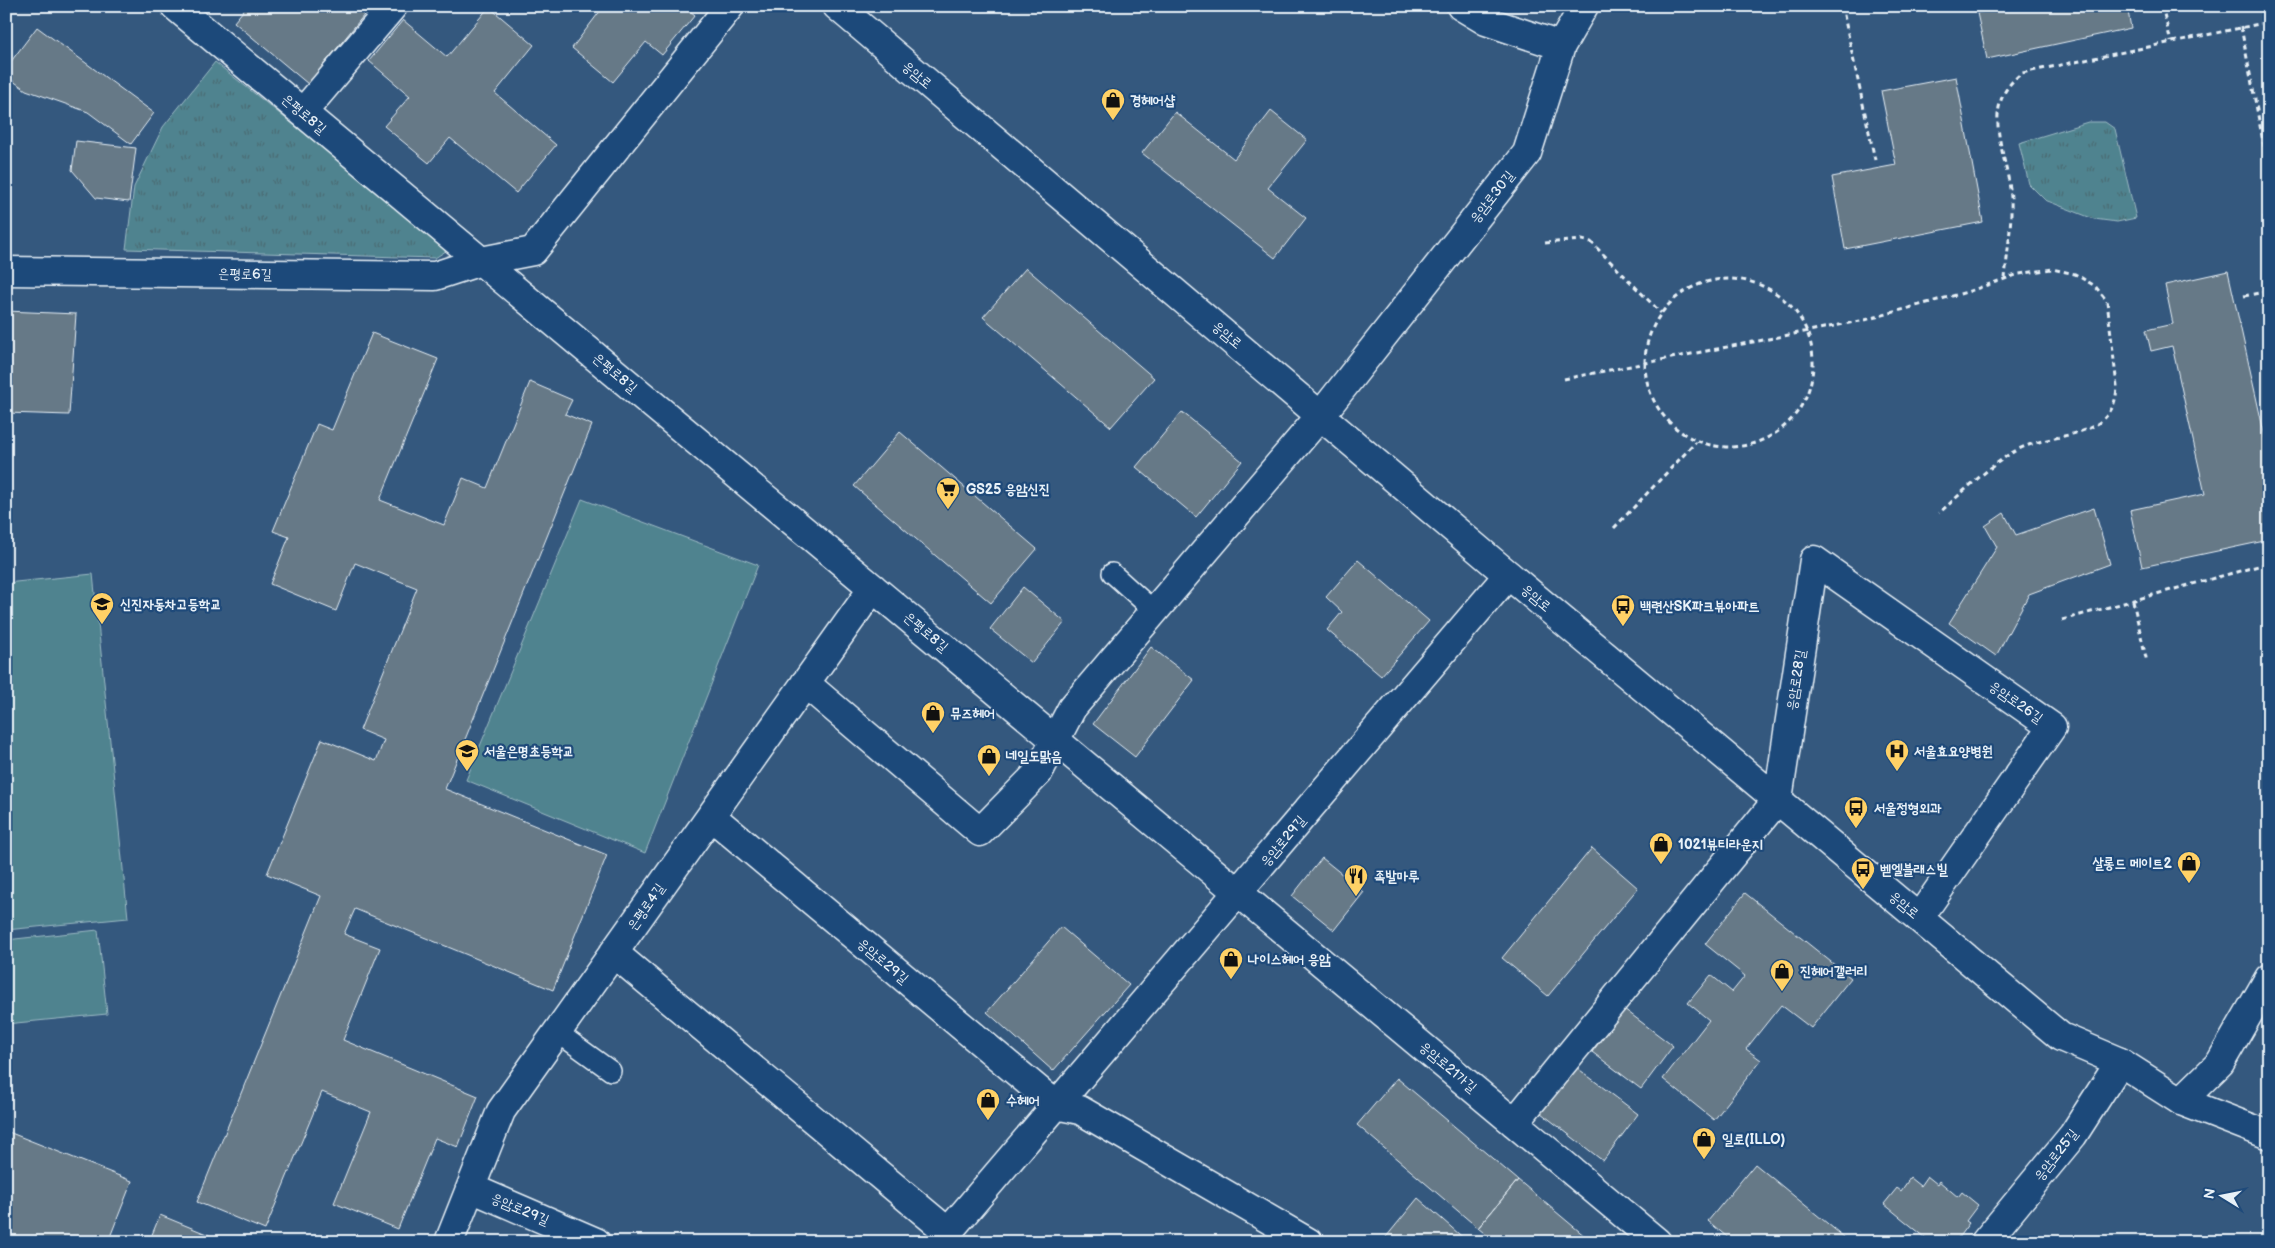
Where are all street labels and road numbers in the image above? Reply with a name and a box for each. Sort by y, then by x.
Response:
street label: 응암로 [899,58,935,92]
street label: 은평로8길 [278,90,330,138]
street label: 응암로30길 [1466,167,1518,227]
street label: 은평로6길 [218,265,273,283]
street label: 응암로 [1209,318,1245,352]
street label: 은평로8길 [589,349,641,397]
street label: 응암로 [1518,581,1554,615]
street label: 은평로8길 [900,608,952,656]
street label: 응암로28길 [1783,648,1809,712]
street label: 응암로26길 [1986,677,2047,727]
street label: 응암로29길 [1257,811,1310,870]
street label: 은평로4길 [624,880,669,934]
street label: 응암로 [1886,888,1922,922]
street label: 응암로29길 [854,935,913,988]
street label: 응암로21가길 [1416,1038,1481,1096]
street label: 응암로25길 [2030,1125,2082,1184]
street label: 응암로29길 [488,1189,552,1229]

